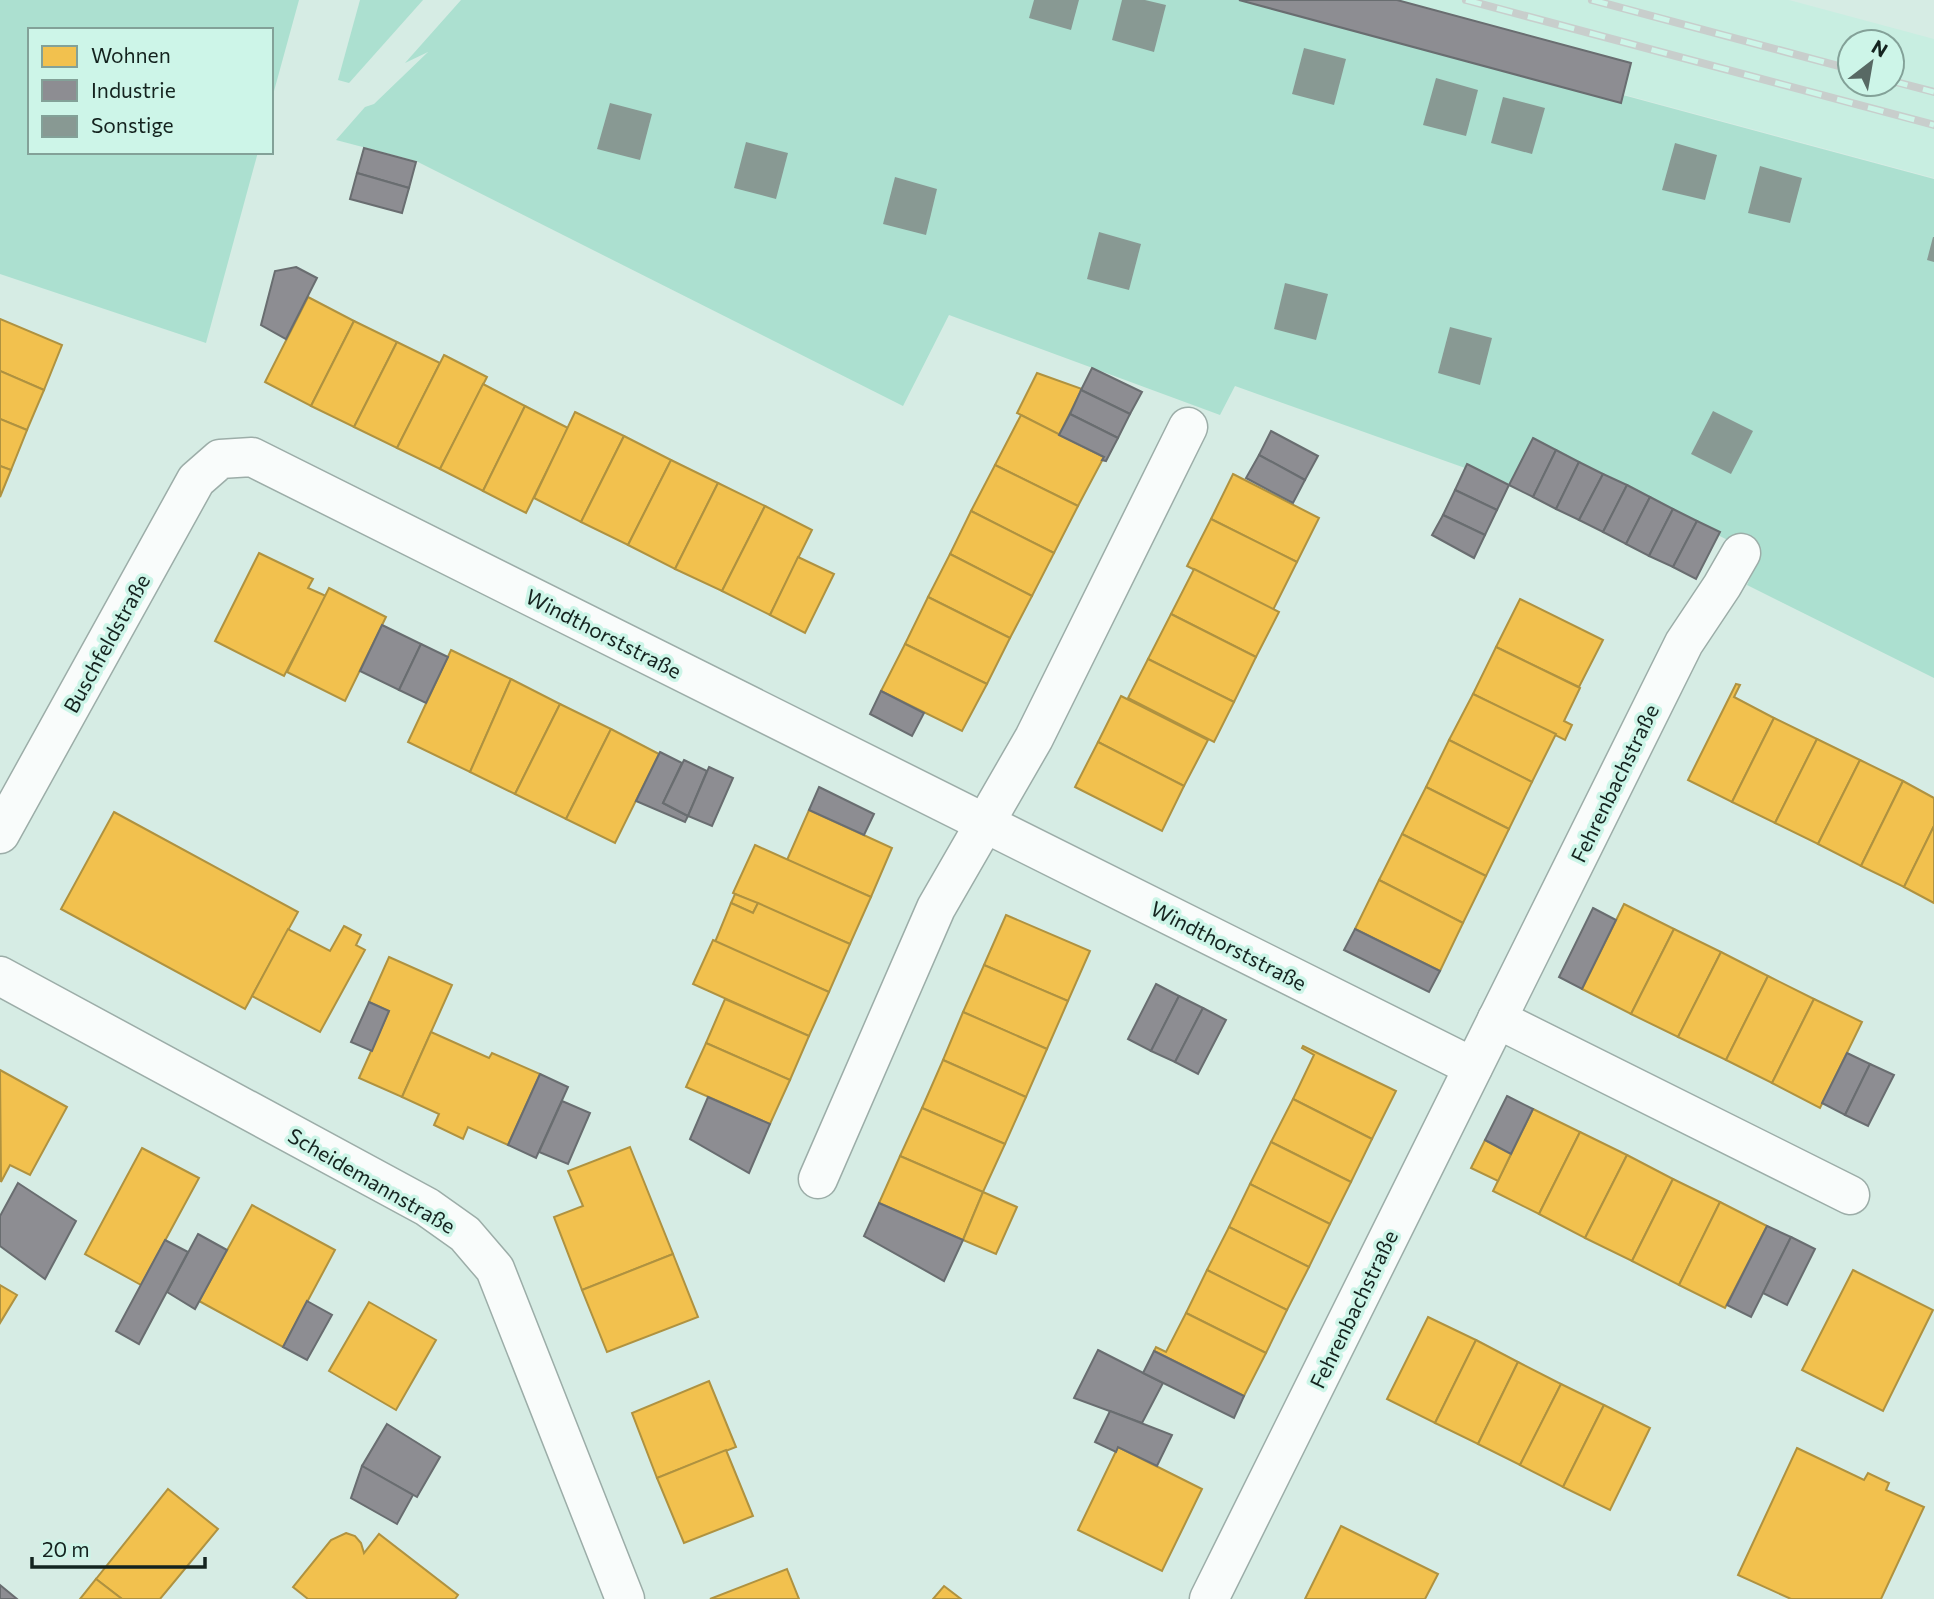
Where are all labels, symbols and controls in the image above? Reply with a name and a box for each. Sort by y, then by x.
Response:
legend [28,28,273,154]
north arrow [1836,28,1906,98]
text: N [1868,34,1892,62]
text: Wohnen [91,42,171,67]
text: Industrie [91,77,176,102]
text: Sonstige [91,112,174,137]
street label: Buschfeldstraße [58,569,154,717]
street label: Windthorststraße [522,583,686,683]
street label: Fehrenbachstraße [1565,700,1663,866]
street label: Windthorststraße [1147,895,1311,995]
street label: Scheidemannstraße [284,1122,460,1238]
street label: Fehrenbachstraße [1304,1226,1402,1392]
scale bar [32,1526,205,1570]
text: 20 m [42,1536,90,1561]

